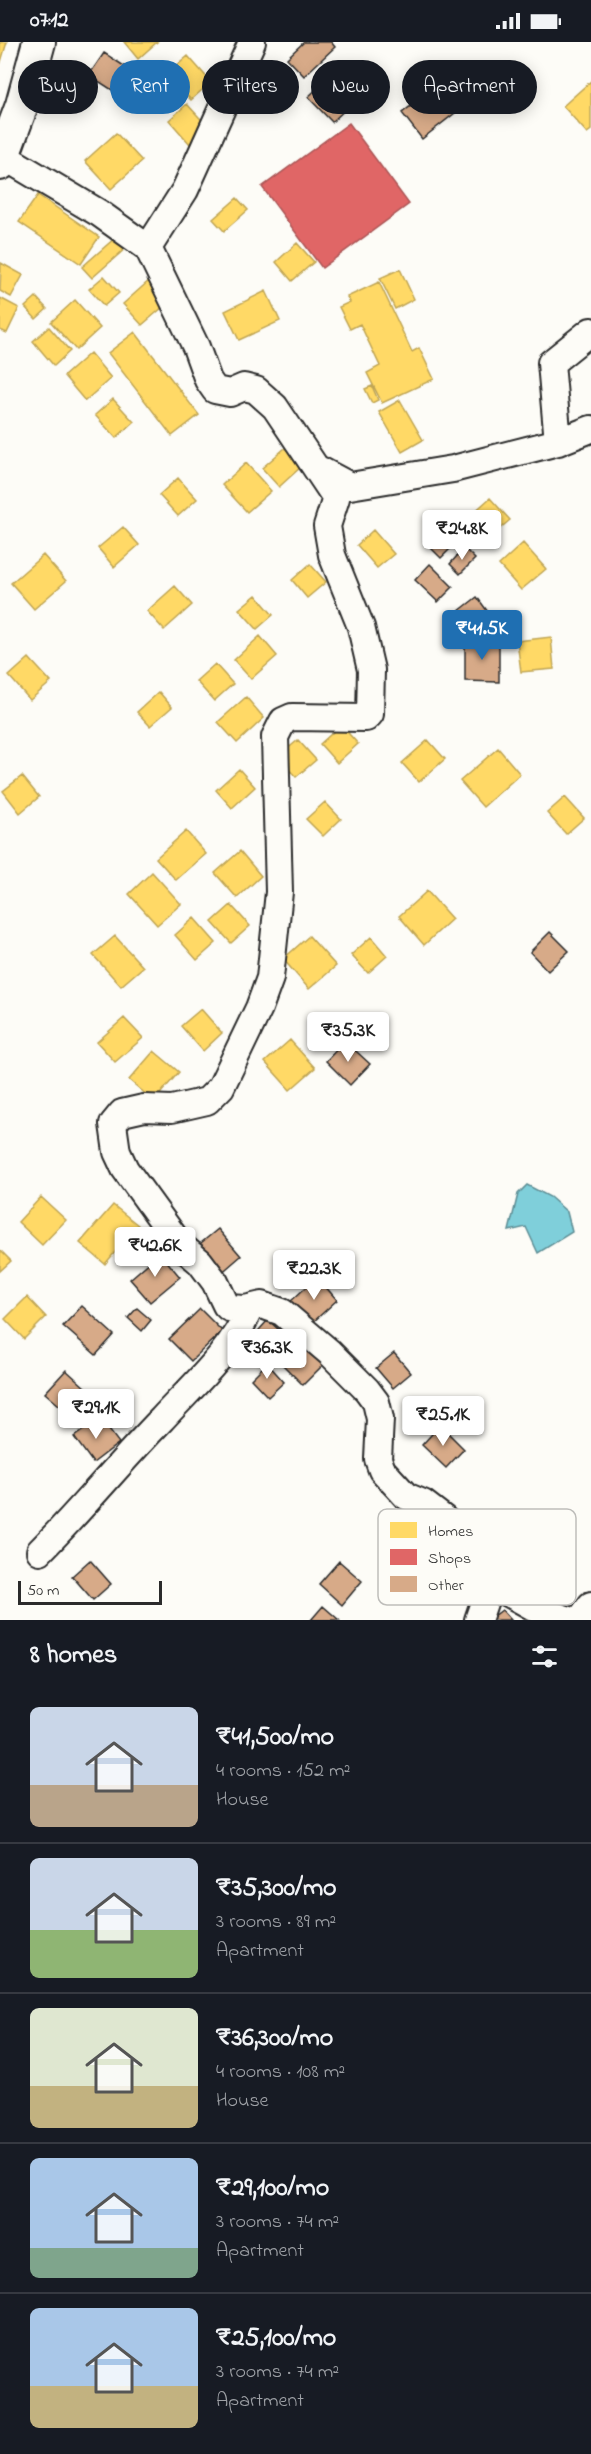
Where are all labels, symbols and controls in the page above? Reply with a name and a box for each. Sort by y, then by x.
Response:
text: 07:12 [30,5,68,37]
chip: Buy [18,60,98,114]
chip: Rent [110,60,190,114]
chip: Filters [202,60,299,114]
chip: New [311,60,390,114]
chip: Apartment [402,60,537,114]
pin: ₹24.8K [413,510,511,561]
text: ₹24.8K [436,515,488,544]
pin: ₹41.5K [433,610,531,661]
text: ₹41.5K [456,615,508,644]
pin: ₹35.3K [299,1012,397,1063]
text: ₹35.3K [321,1017,375,1046]
pin: ₹42.6K [106,1227,204,1278]
text: ₹42.6K [129,1232,181,1261]
pin: ₹22.3K [265,1250,363,1301]
text: ₹22.3K [287,1255,341,1284]
pin: ₹36.3K [218,1329,316,1380]
text: ₹36.3K [241,1334,293,1363]
pin: ₹29.1K [47,1389,145,1440]
text: ₹29.1K [72,1394,120,1423]
pin: ₹25.1K [394,1396,492,1447]
text: ₹25.1K [416,1401,470,1430]
legend [378,1509,576,1605]
text: Homes [428,1520,473,1544]
text: Shops [428,1547,471,1571]
text: Other [428,1574,464,1598]
scale bar [18,1578,162,1606]
text: 50 m [27,1579,59,1603]
text: 8 homes [30,1637,117,1675]
icon: filters [528,1640,561,1673]
text: ₹41,500/mo [216,1719,334,1757]
icon: home [78,1731,150,1803]
text: 4 rooms · 152 m² [216,1757,350,1786]
text: House [216,1786,269,1815]
text: ₹35,300/mo [216,1870,337,1908]
icon: home [78,1882,150,1954]
text: 3 rooms · 89 m² [216,1908,336,1937]
text: Apartment [216,1937,304,1966]
text: ₹36,300/mo [216,2020,333,2058]
icon: home [78,2032,150,2104]
text: 4 rooms · 108 m² [216,2058,345,2087]
text: House [216,2087,269,2116]
text: ₹29,100/mo [216,2170,329,2208]
icon: home [78,2182,150,2254]
text: 3 rooms · 74 m² [216,2208,339,2237]
text: Apartment [216,2237,304,2266]
text: ₹25,100/mo [216,2320,336,2358]
icon: home [78,2332,150,2404]
text: 3 rooms · 74 m² [216,2358,339,2387]
text: Apartment [216,2387,304,2416]

